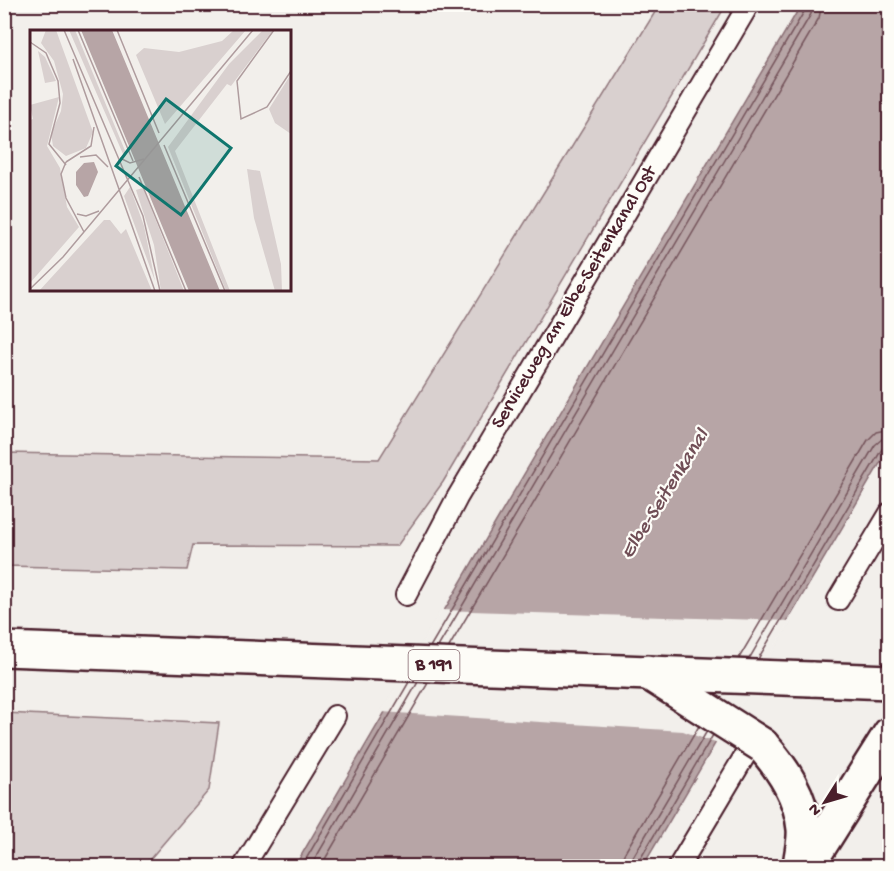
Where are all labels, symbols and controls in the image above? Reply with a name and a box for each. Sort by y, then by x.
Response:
inset map [30,30,291,291]
street label: Serviceweg am Elbe-Seitenkanal Ost [487,161,664,433]
water label: Elbe-Seitenkanal [616,424,717,564]
road number: B 191 [408,650,460,680]
north arrow [795,772,855,832]
text: N [805,799,827,819]

